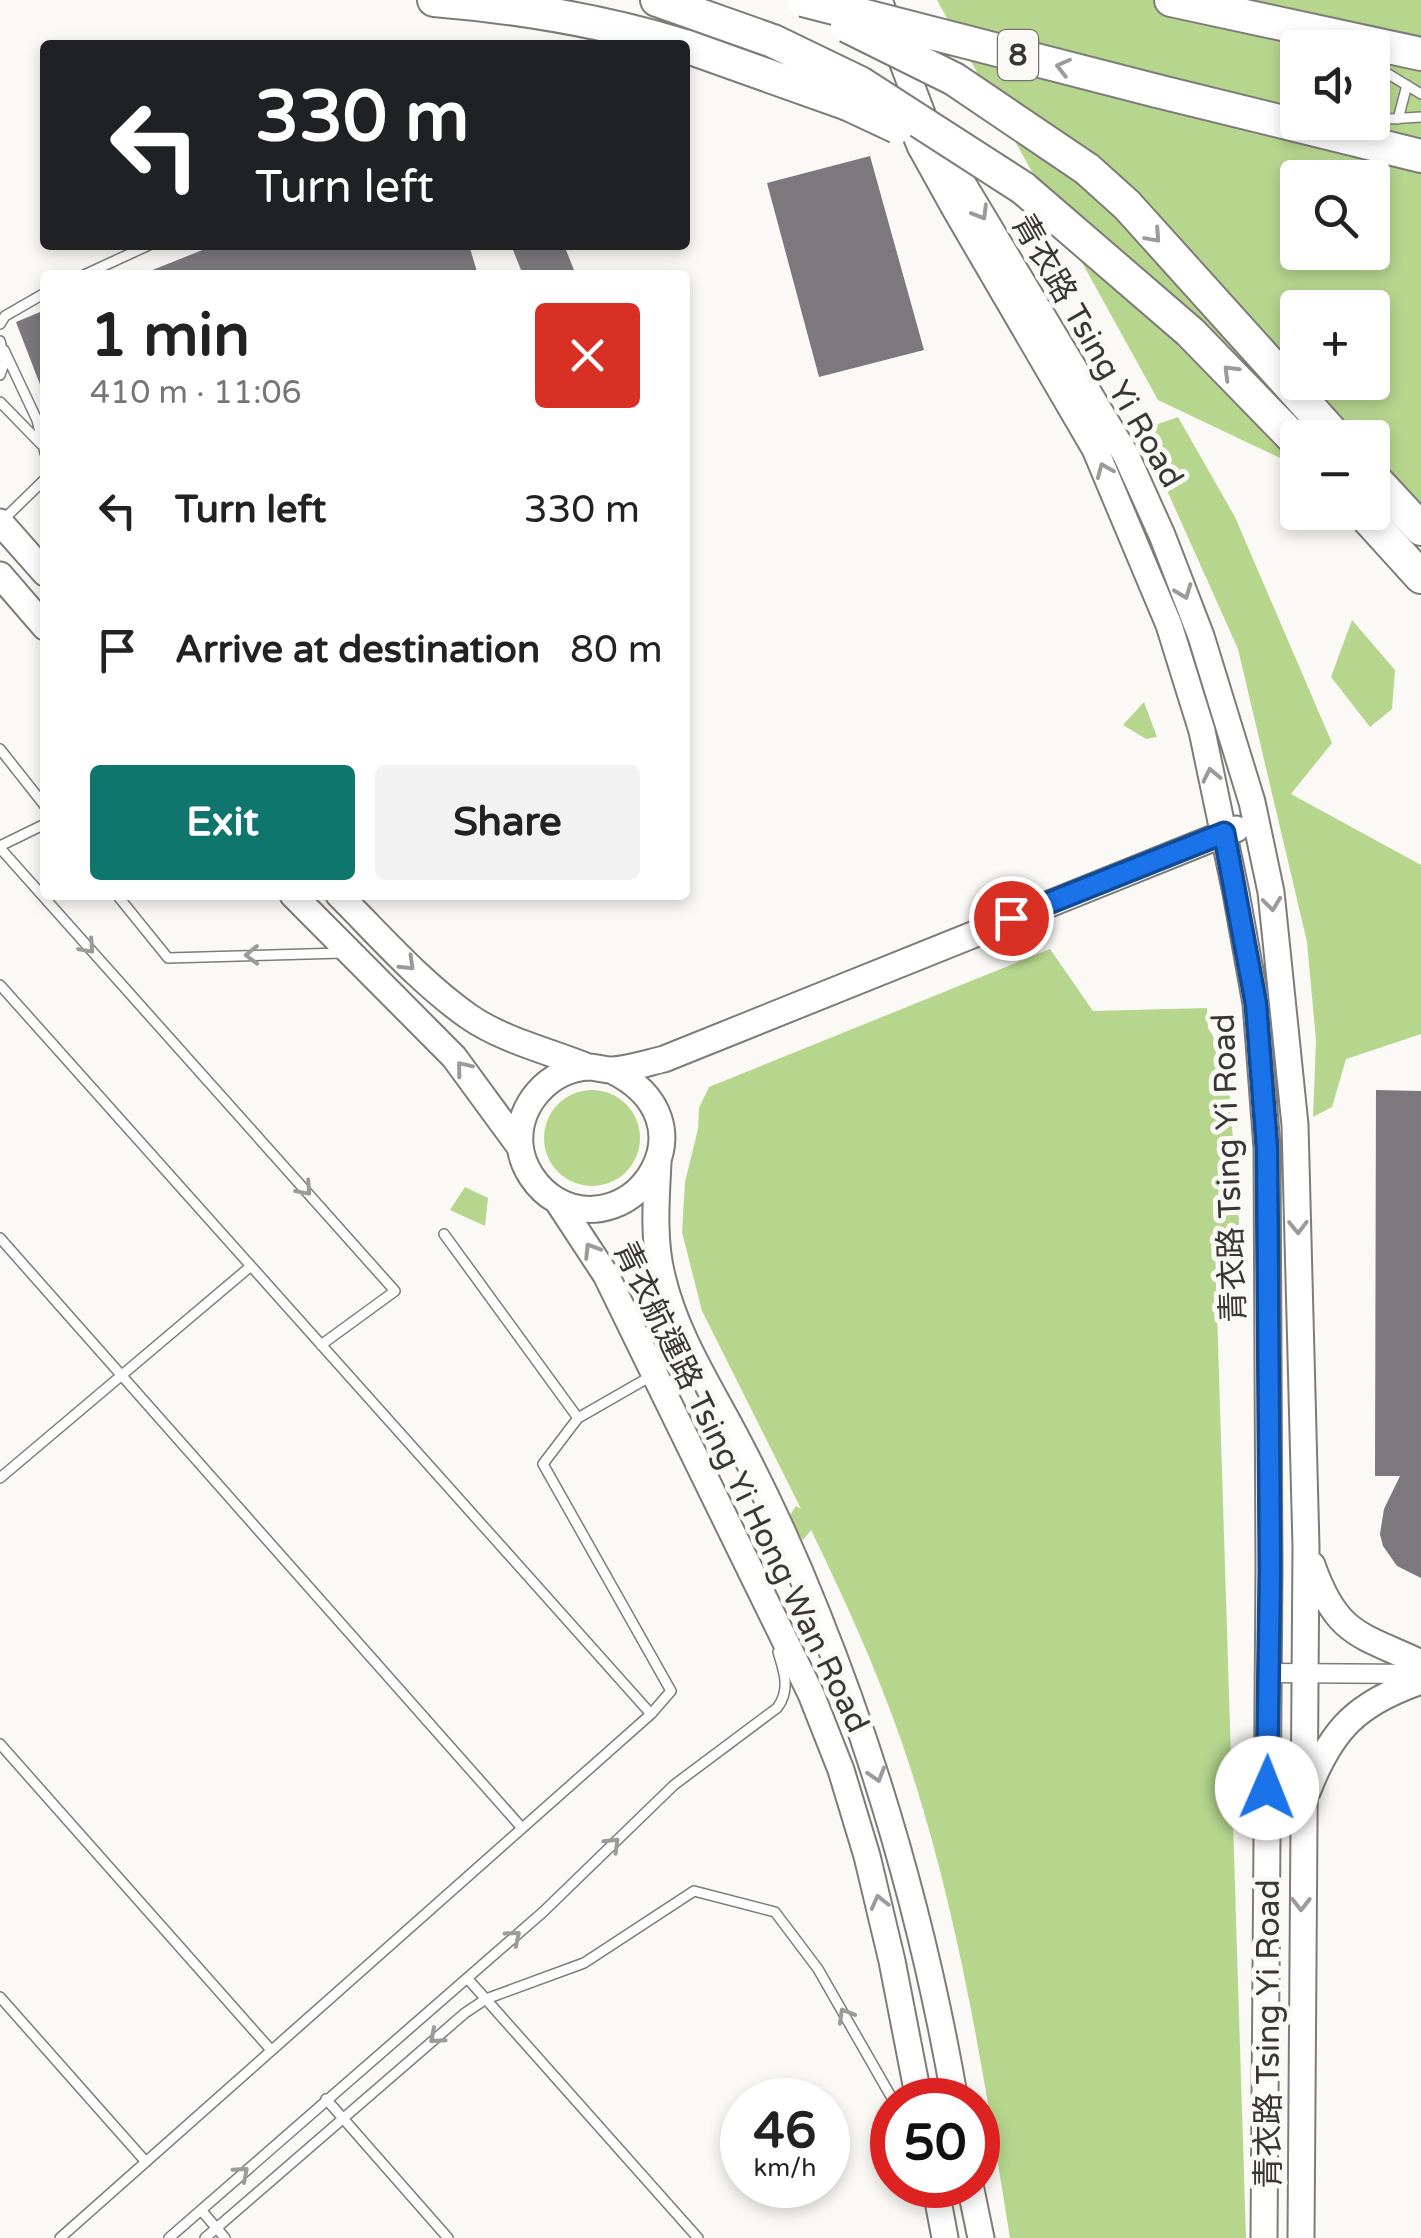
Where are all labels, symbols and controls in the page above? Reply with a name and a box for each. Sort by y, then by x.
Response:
road number: 8 [998,30,1038,80]
map controls [1280,30,1390,530]
button: sound [1280,30,1390,140]
one-way arrow [1055,58,1072,79]
text: 330 m [255,76,469,160]
icon: left [90,80,220,210]
button: search [1280,160,1390,270]
text: Turn left [255,161,434,215]
one-way arrow [969,202,988,220]
street label: 青衣路 Tsing Yi Road [1003,207,1191,495]
one-way arrow [1142,224,1160,242]
button: + [1280,290,1390,400]
text: 1 min [90,300,250,372]
button: close [535,303,640,408]
one-way arrow [1224,366,1242,384]
text: 410 m · 11:06 [90,374,302,412]
button: − [1280,420,1390,530]
one-way arrow [1095,462,1115,480]
icon: left [90,483,145,538]
text: Turn left [175,487,326,533]
text: 330 m [524,487,640,533]
one-way arrow [1172,582,1192,599]
icon: arrive [90,623,145,678]
text: Arrive at destination [175,627,540,673]
text: 80 m [570,627,663,673]
button: Exit [90,765,355,880]
button: Share [375,765,640,880]
one-way arrow [1202,767,1223,784]
pin [969,876,1054,961]
icon: arrive [984,891,1039,946]
one-way arrow [1260,895,1281,912]
one-way arrow [77,935,95,954]
one-way arrow [243,945,259,966]
one-way arrow [396,952,414,970]
street label: 青衣路 Tsing Yi Road [1205,1013,1253,1323]
one-way arrow [457,1061,475,1079]
one-way arrow [293,1177,311,1196]
one-way arrow [1287,1220,1308,1236]
street label: 青衣航運路 Tsing Yi Hong Wan Road [605,1235,877,1739]
one-way arrow [584,1242,603,1260]
position arrow [1215,1736,1319,1840]
one-way arrow [865,1765,885,1782]
one-way arrow [601,1838,619,1856]
street label: 青衣路 Tsing Yi Road [1250,1879,1288,2189]
one-way arrow [869,1894,890,1911]
one-way arrow [1290,1898,1312,1913]
one-way arrow [502,1931,520,1949]
one-way arrow [837,2008,857,2026]
one-way arrow [430,2025,448,2043]
speed limit sign: 50 [870,2078,1000,2208]
text: 46 [754,2101,816,2161]
text: km/h [754,2153,816,2183]
one-way arrow [230,2167,249,2185]

